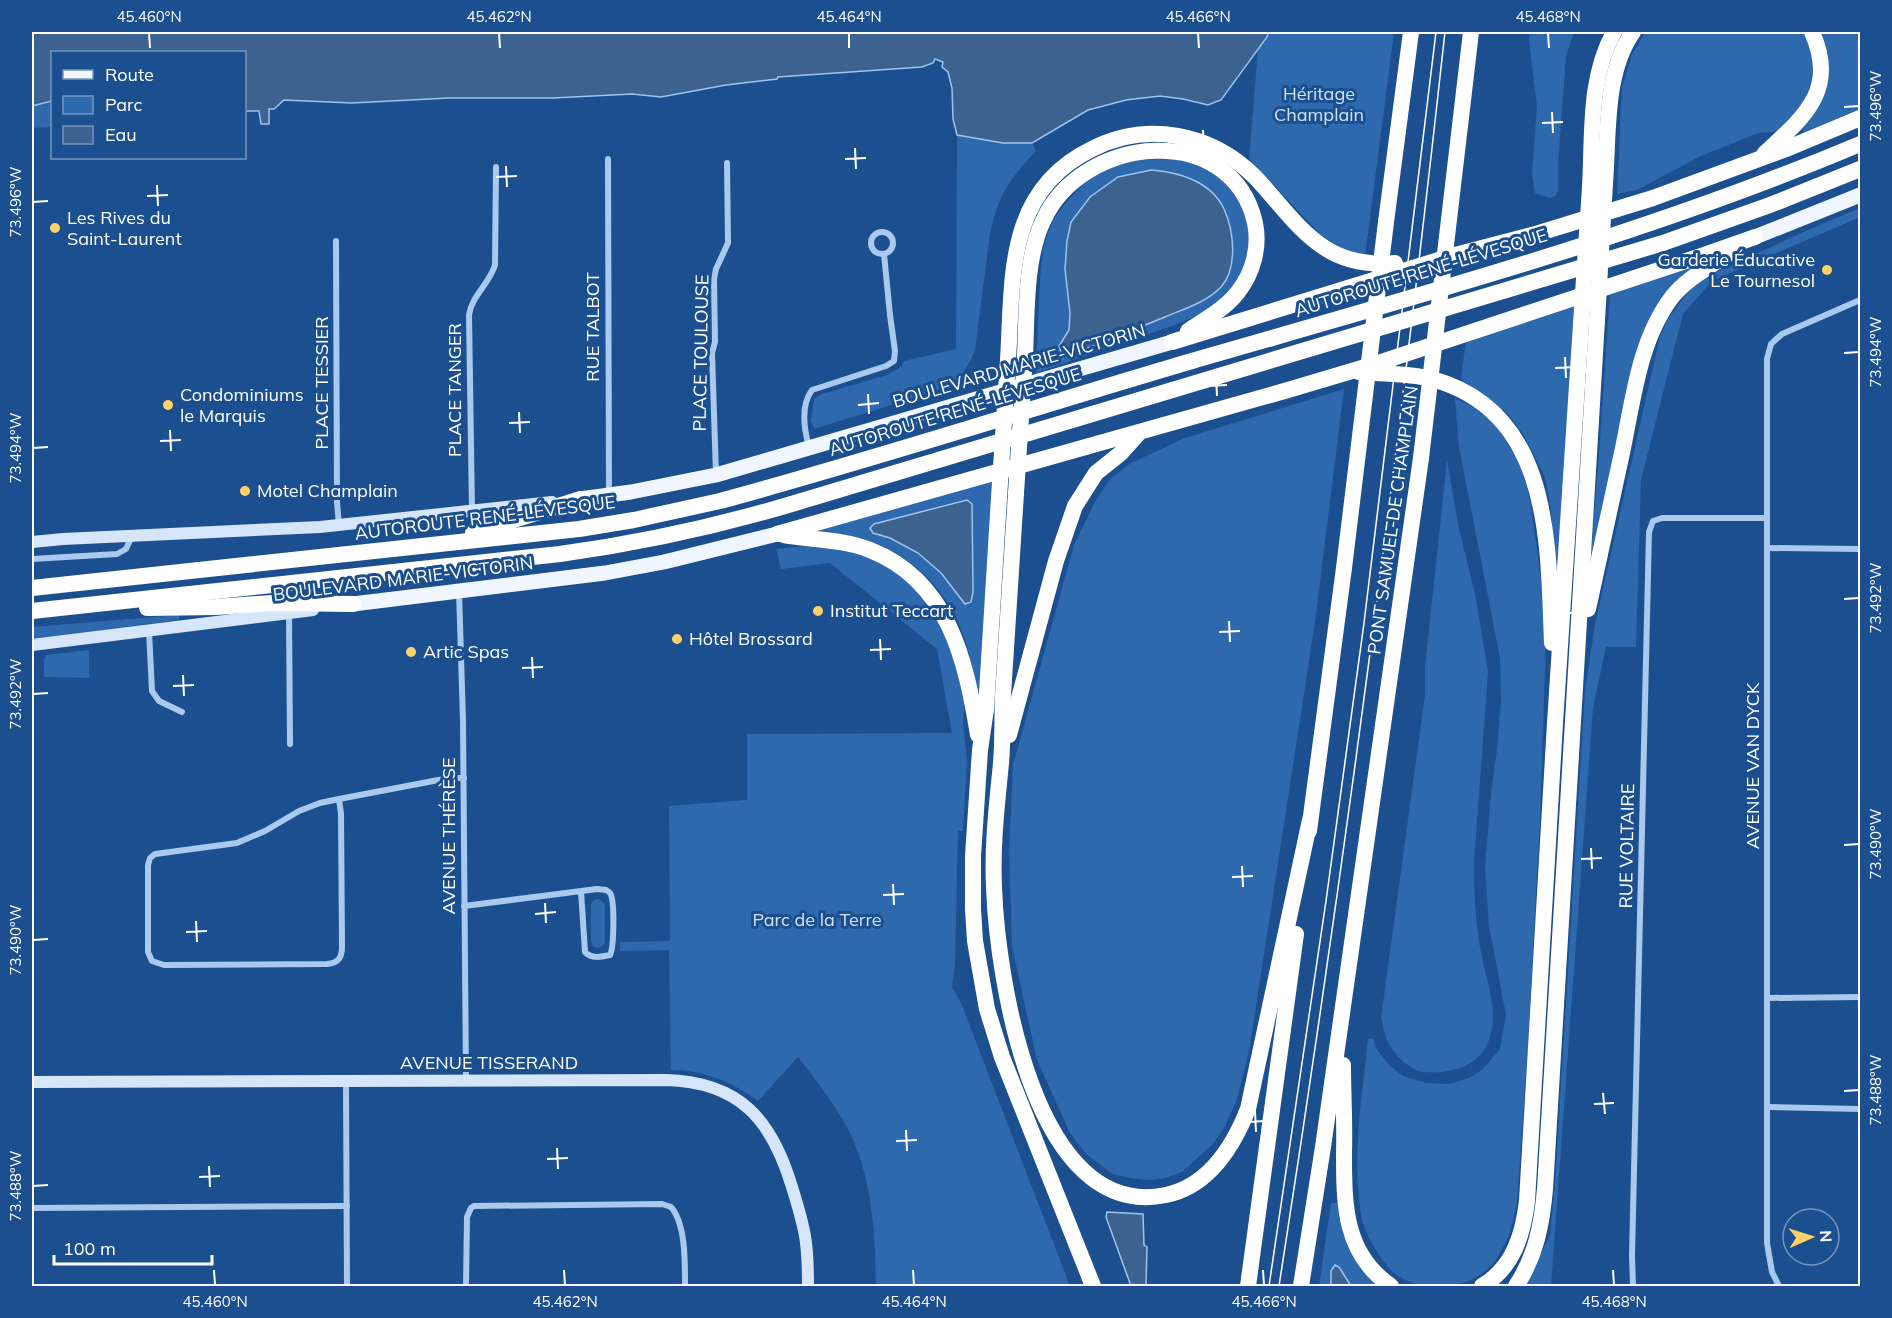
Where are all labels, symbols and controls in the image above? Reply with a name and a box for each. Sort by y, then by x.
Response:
text: 45.460°N [116,7,182,26]
text: 45.462°N [466,7,532,26]
text: 45.464°N [816,7,882,26]
text: 45.466°N [1165,7,1231,26]
text: 45.468°N [1515,7,1581,26]
legend [51,51,246,159]
text: Route [105,63,154,86]
text: 73.496°W [1866,70,1885,141]
park label: Héritage Champlain [1274,82,1364,126]
text: Parc [105,93,143,116]
text: Eau [105,123,137,146]
text: 73.496°W [6,166,25,237]
place label: Les Rives du Saint-Laurent [67,206,182,250]
marker: Les Rives du Saint-Laurent [48,221,62,235]
street label: AUTOROUTE RENÉ-LÉVESQUE [1292,223,1550,322]
place label: Garderie Éducative Le Tournesol [1658,248,1815,292]
marker: Garderie Éducative Le Tournesol [1820,263,1834,277]
street label: RUE TALBOT [581,272,604,382]
street label: PLACE TOULOUSE [688,274,713,432]
street label: PLACE TESSIER [310,316,333,450]
text: 73.494°W [1866,316,1885,387]
street label: BOULEVARD MARIE-VICTORIN [890,318,1148,413]
street label: PLACE TANGER [443,323,466,457]
street label: AUTOROUTE RENÉ-LÉVESQUE [826,362,1084,461]
place label: Condominiums le Marquis [180,383,304,427]
street label: PONT SAMUEL-DE CHAMPLAIN [1362,384,1423,656]
marker: Condominiums le Marquis [161,398,175,412]
text: 73.494°W [6,412,25,483]
place label: Motel Champlain [257,479,398,502]
marker: Motel Champlain [238,484,252,498]
street label: AUTOROUTE RENÉ-LÉVESQUE [353,490,617,545]
street label: BOULEVARD MARIE-VICTORIN [271,551,534,606]
text: 73.492°W [1866,562,1885,633]
place label: Institut Teccart [830,599,953,622]
marker: Institut Teccart [811,604,825,618]
place label: Hôtel Brossard [689,627,813,650]
marker: Hôtel Brossard [670,632,684,646]
place label: Artic Spas [423,640,509,663]
marker: Artic Spas [404,645,418,659]
text: 73.492°W [6,658,25,729]
street label: AVENUE VAN DYCK [1741,682,1764,849]
street label: AVENUE THÉRÈSE [437,757,460,915]
street label: RUE VOLTAIRE [1614,783,1639,909]
text: 73.490°W [1866,808,1885,879]
text: 73.490°W [6,904,25,975]
park label: Parc de la Terre [752,908,882,931]
street label: AVENUE TISSERAND [400,1051,578,1074]
text: 73.488°W [1866,1054,1885,1125]
text: 73.488°W [6,1150,25,1221]
north arrow [1781,1207,1841,1267]
scale bar [54,1228,212,1266]
text: N [1816,1230,1836,1243]
text: 100 m [63,1237,116,1260]
text: 45.460°N [182,1292,248,1311]
text: 45.462°N [532,1292,598,1311]
text: 45.464°N [881,1292,947,1311]
text: 45.466°N [1231,1292,1297,1311]
text: 45.468°N [1581,1292,1647,1311]

